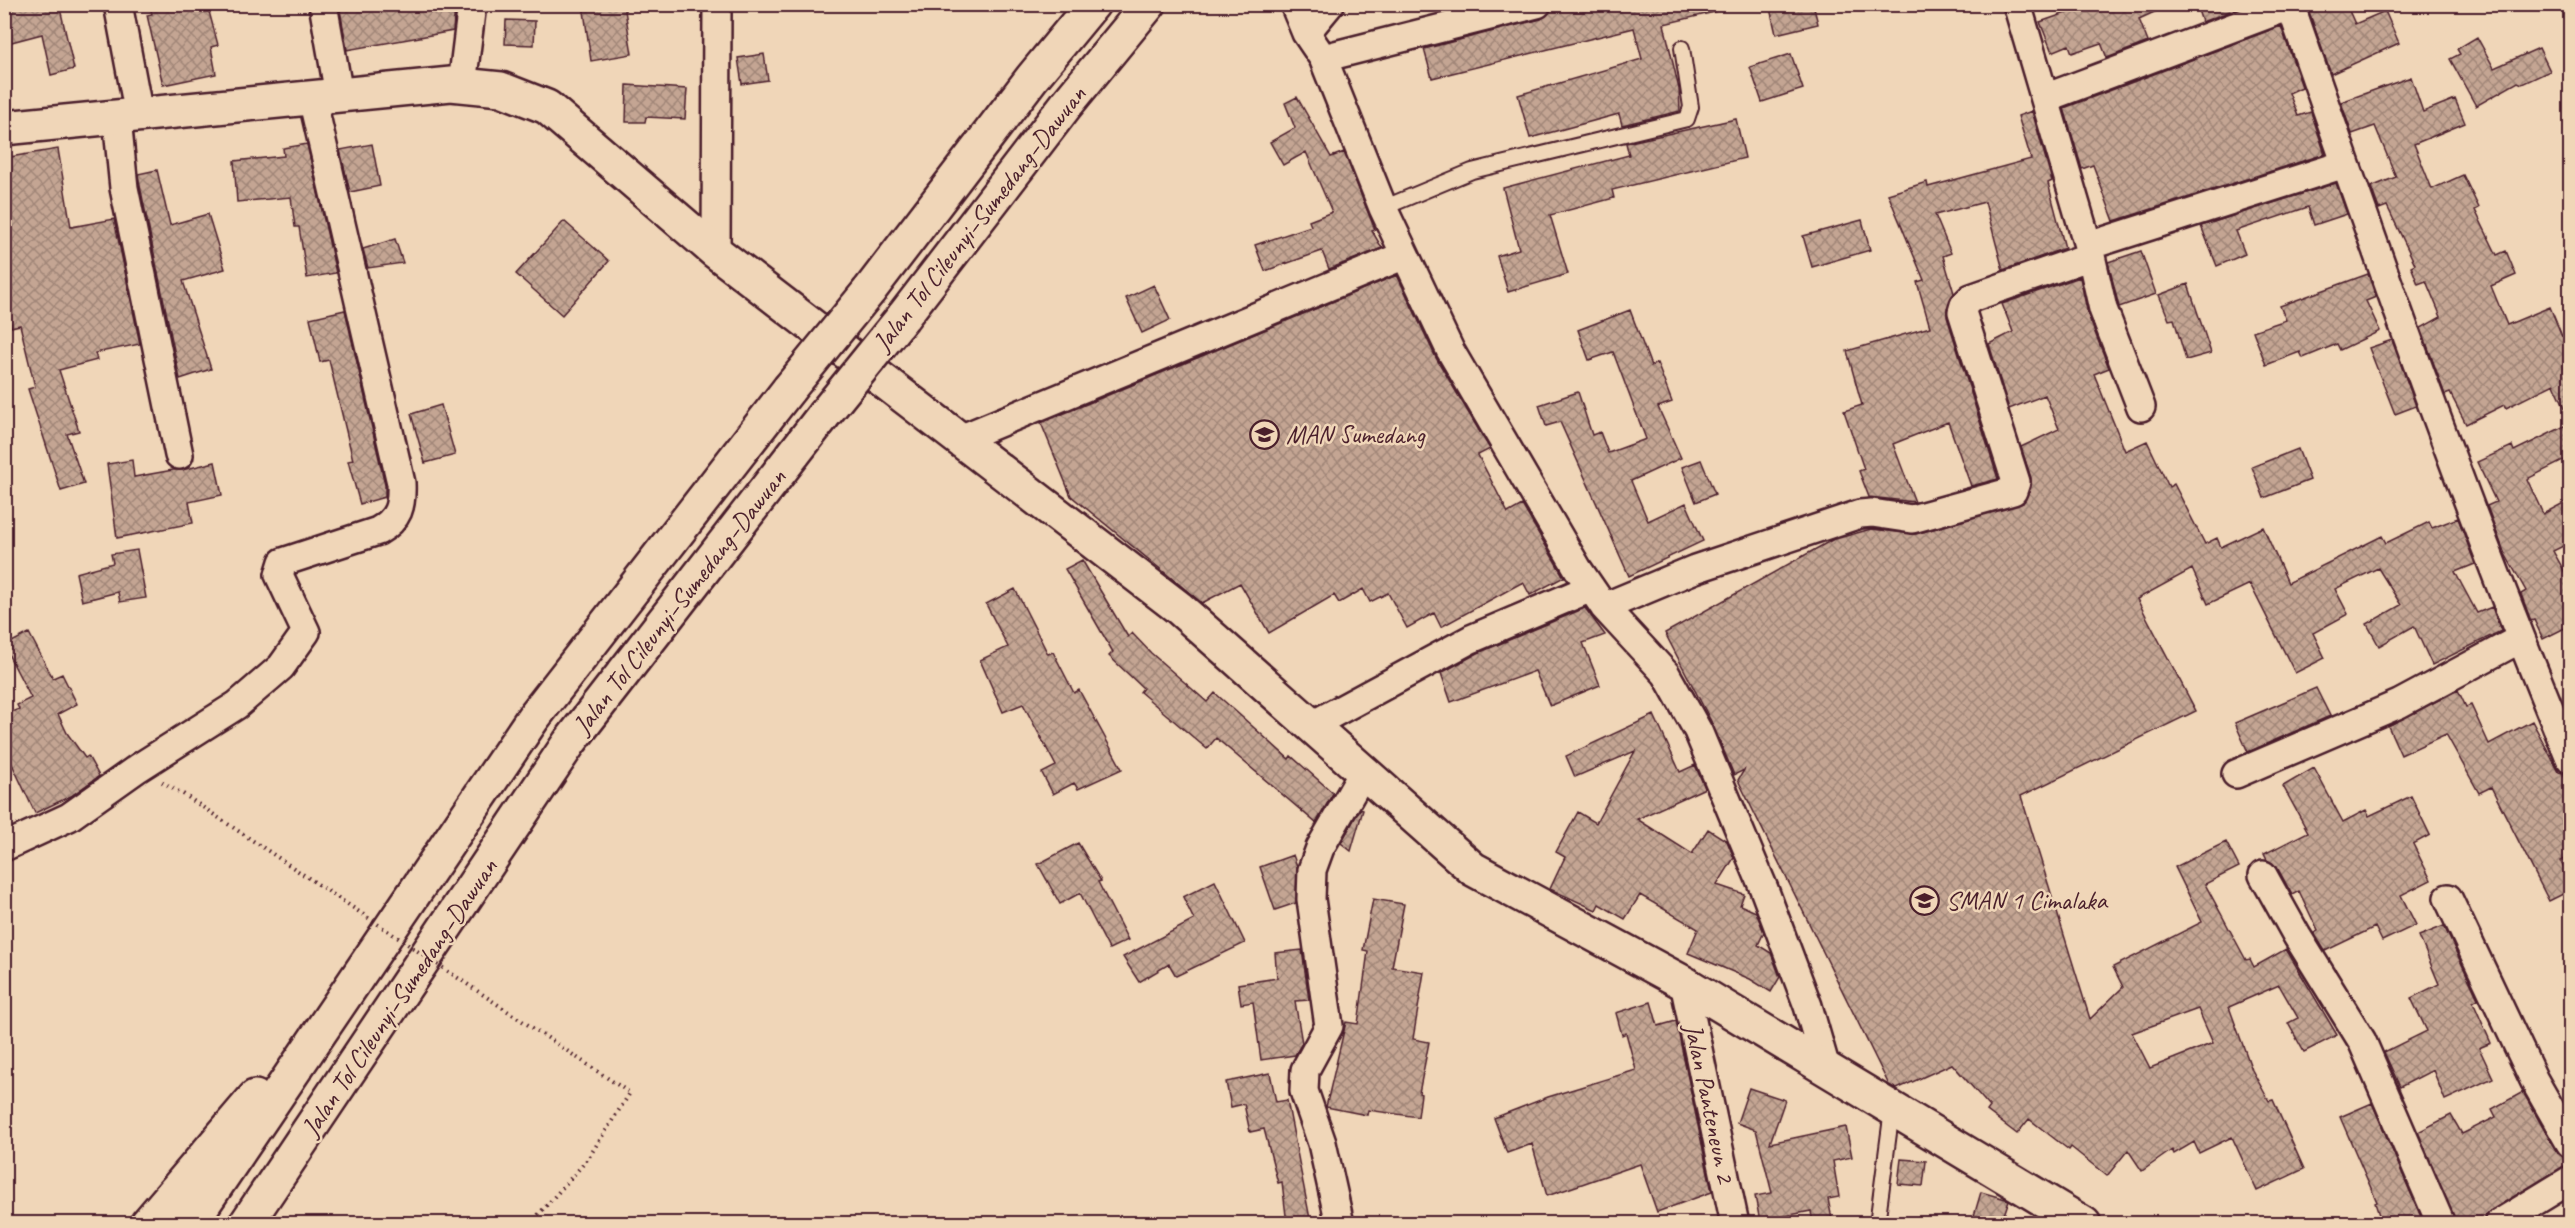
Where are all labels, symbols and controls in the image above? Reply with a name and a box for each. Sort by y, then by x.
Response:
street label: Jalan Tol Cileunyi–Sumedang–Dawuan [864,79,1094,359]
school or university icon: MAN Sumedang [1249,418,1281,450]
place label: MAN Sumedang [1286,418,1427,451]
street label: Jalan Tol Cileunyi–Sumedang–Dawuan [564,462,794,742]
street label: Jalan Tol Cileunyi–Sumedang–Dawuan [293,852,505,1144]
school or university icon: SMAN 1 Cimalaka [1909,884,1941,916]
place label: SMAN 1 Cimalaka [1946,884,2109,917]
street label: Jalan Panteneun 2 [1676,1019,1743,1188]

